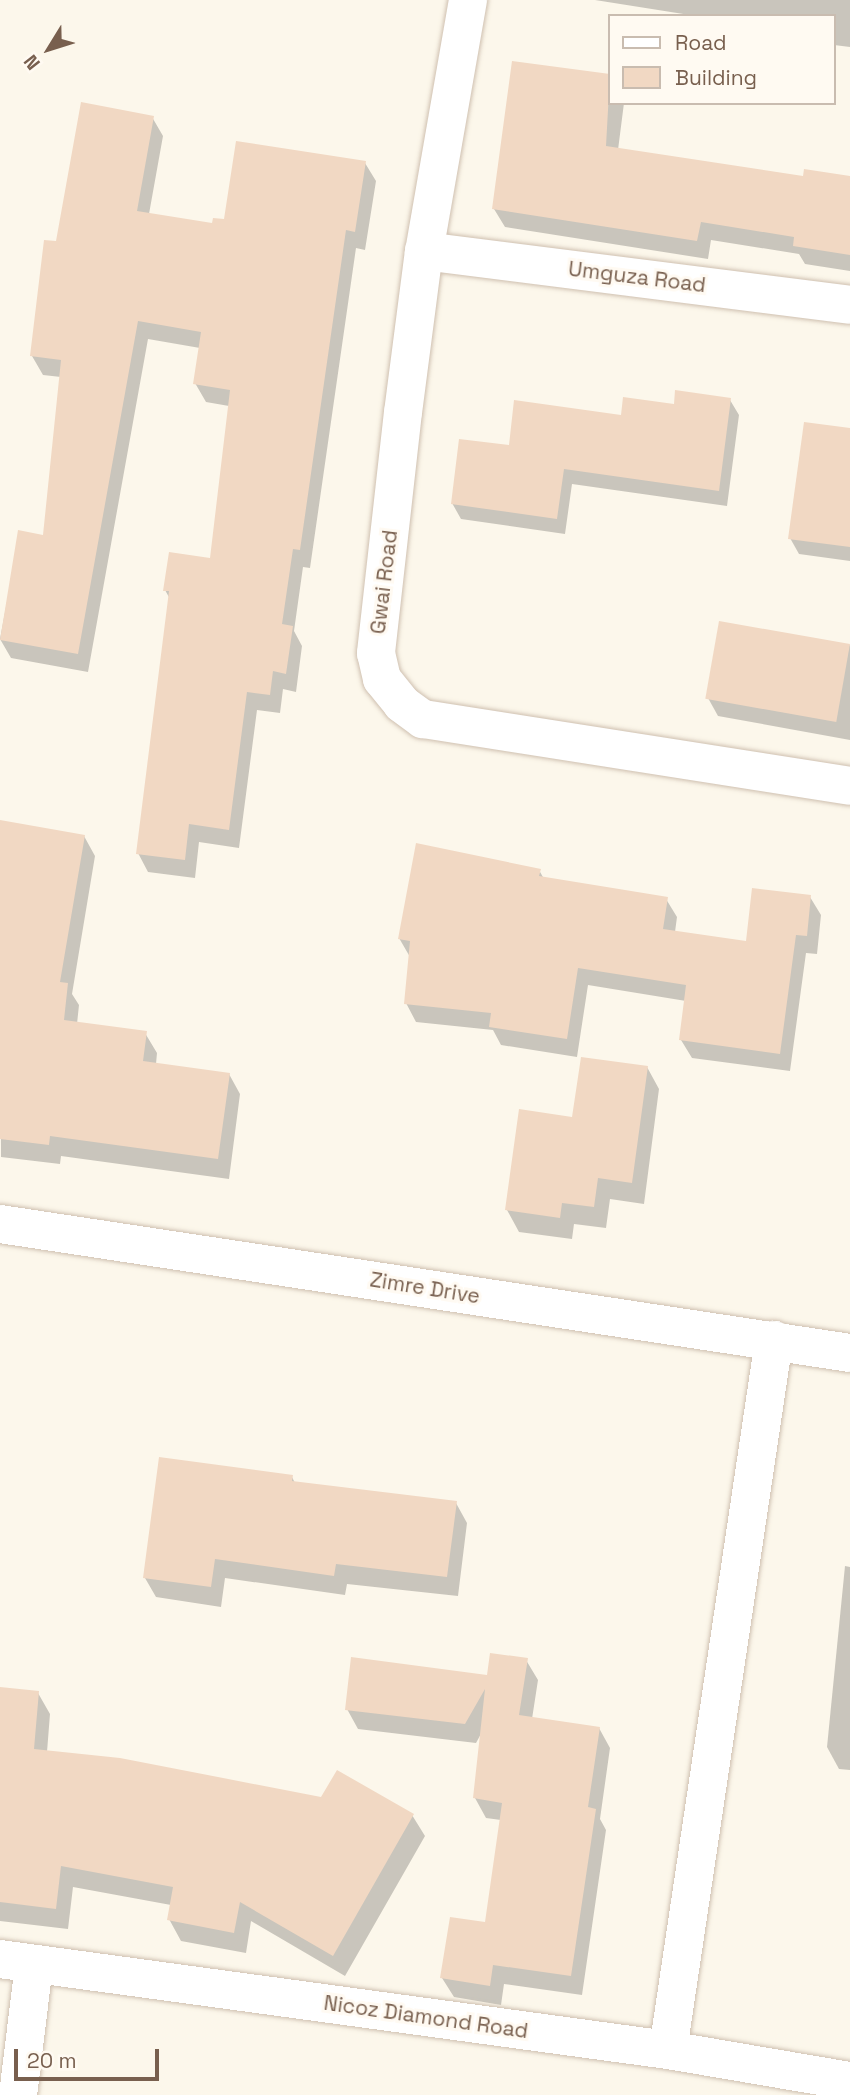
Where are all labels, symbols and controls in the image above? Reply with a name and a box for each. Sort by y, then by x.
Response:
north arrow [14,14,84,84]
legend [608,14,836,105]
text: Road [675,29,727,56]
text: N [18,50,46,75]
text: Building [675,64,757,91]
street label: Umguza Road [567,256,707,298]
street label: Gwai Road [365,529,403,635]
street label: Zimre Drive [368,1267,482,1309]
street label: Nicoz Diamond Road [322,1990,530,2044]
scale bar [18,2036,163,2080]
text: 20 m [27,2047,77,2074]

